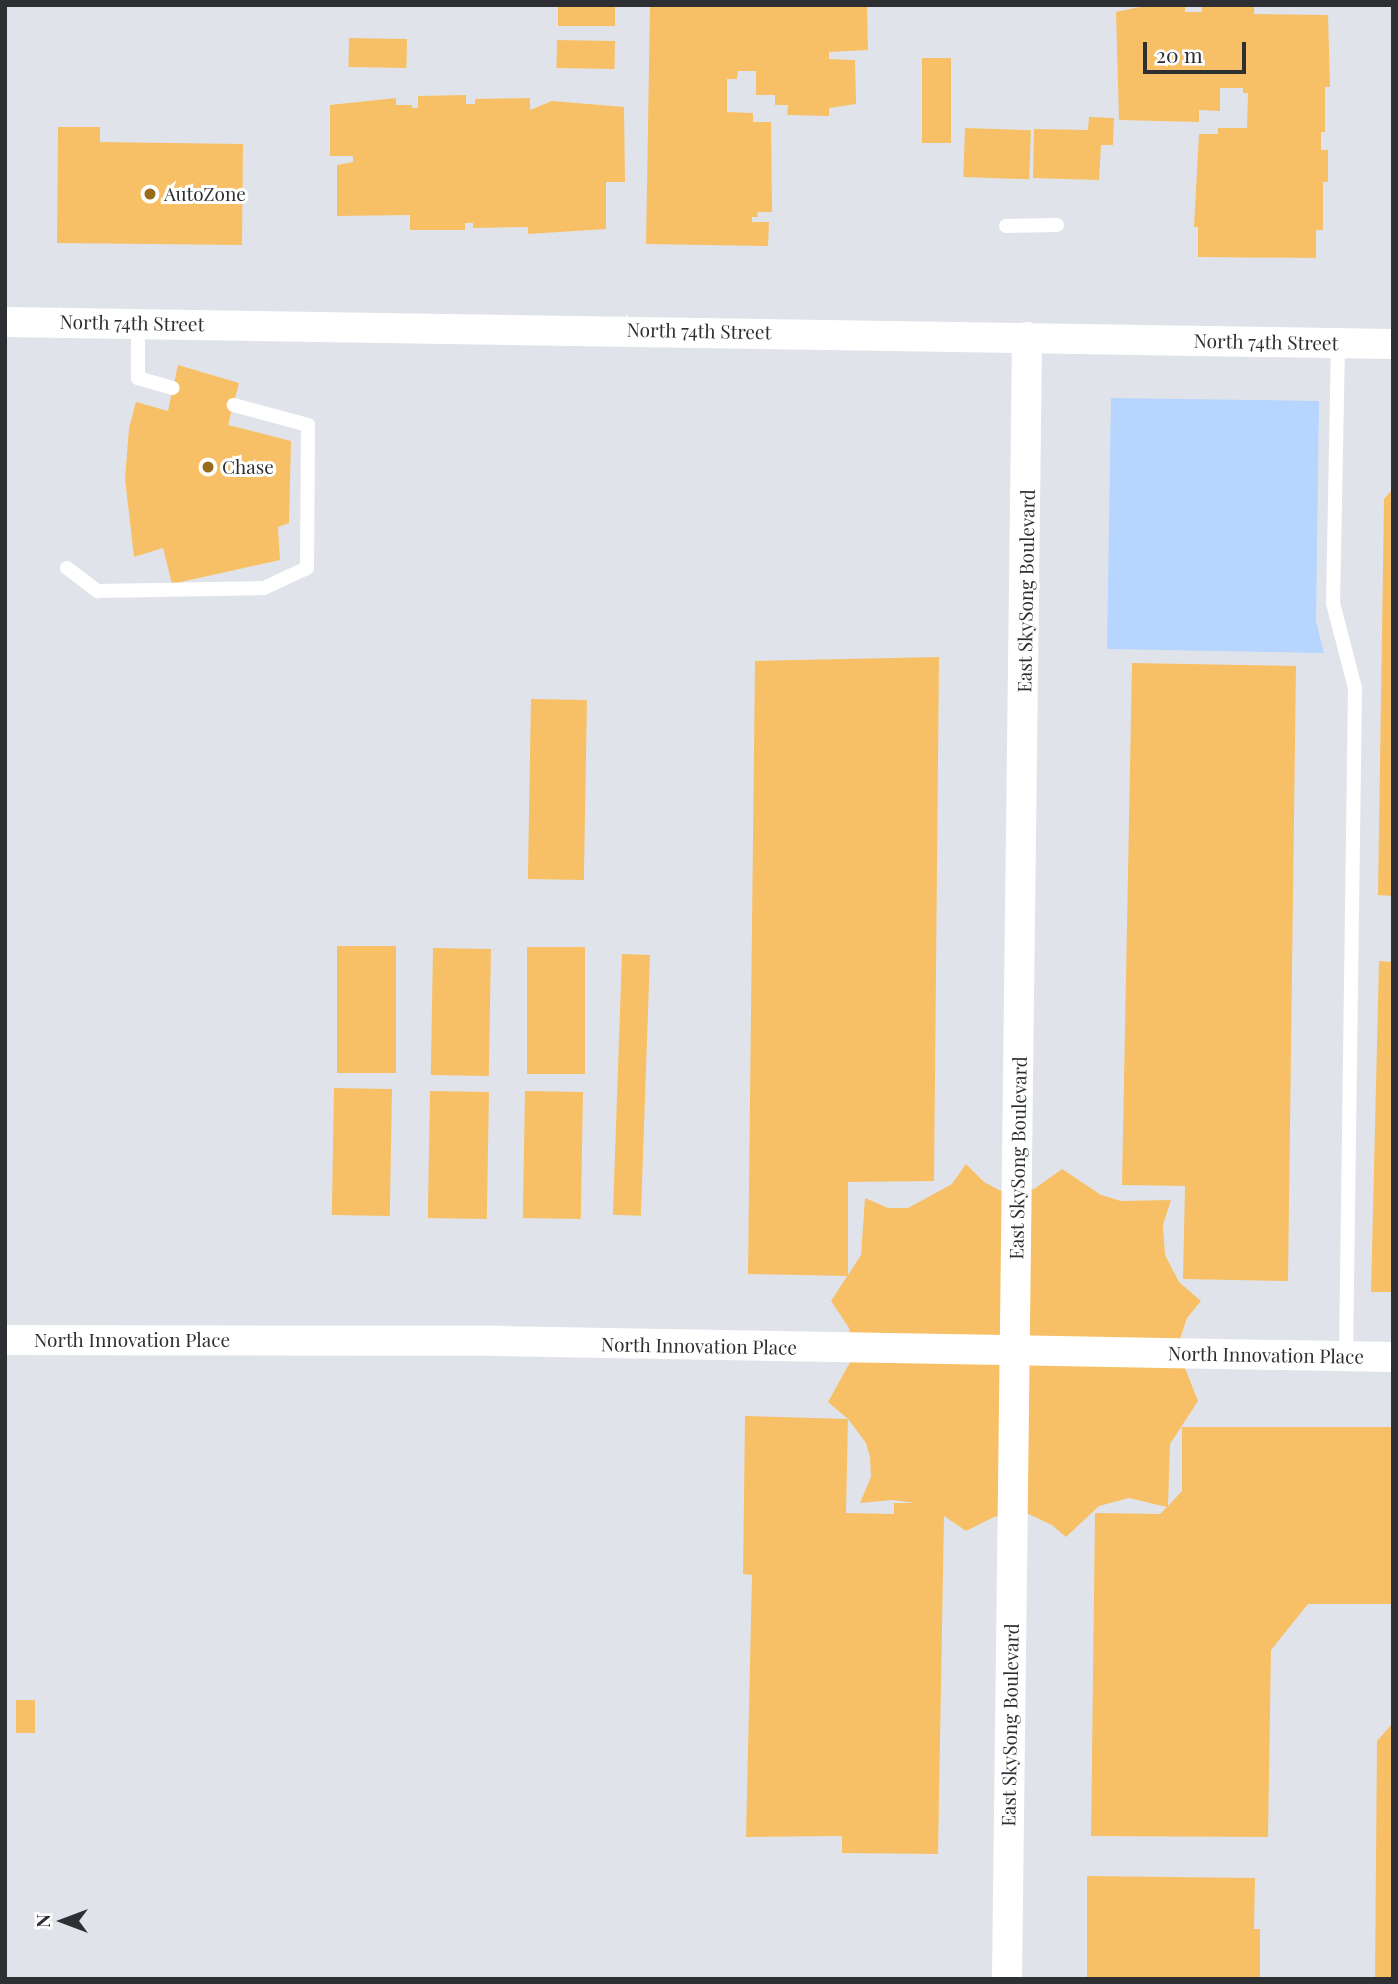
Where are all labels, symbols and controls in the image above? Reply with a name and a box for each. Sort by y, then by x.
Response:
scale bar [1146,28,1249,72]
text: 20 m [1156,40,1203,68]
place label: AutoZone [164,183,246,205]
marker: AutoZone [142,186,158,202]
street label: North 74th Street [59,310,205,336]
street label: North 74th Street [626,318,772,344]
street label: North 74th Street [1193,329,1339,355]
place label: Chase [222,456,274,478]
marker: Chase [200,459,216,475]
street label: East SkySong Boulevard [1013,489,1039,693]
street label: East SkySong Boulevard [1005,1056,1031,1260]
street label: North Innovation Place [34,1329,230,1351]
street label: North Innovation Place [601,1333,797,1359]
street label: North Innovation Place [1168,1342,1364,1368]
street label: East SkySong Boulevard [997,1623,1023,1827]
north arrow [28,1886,98,1956]
text: N [29,1914,55,1928]

